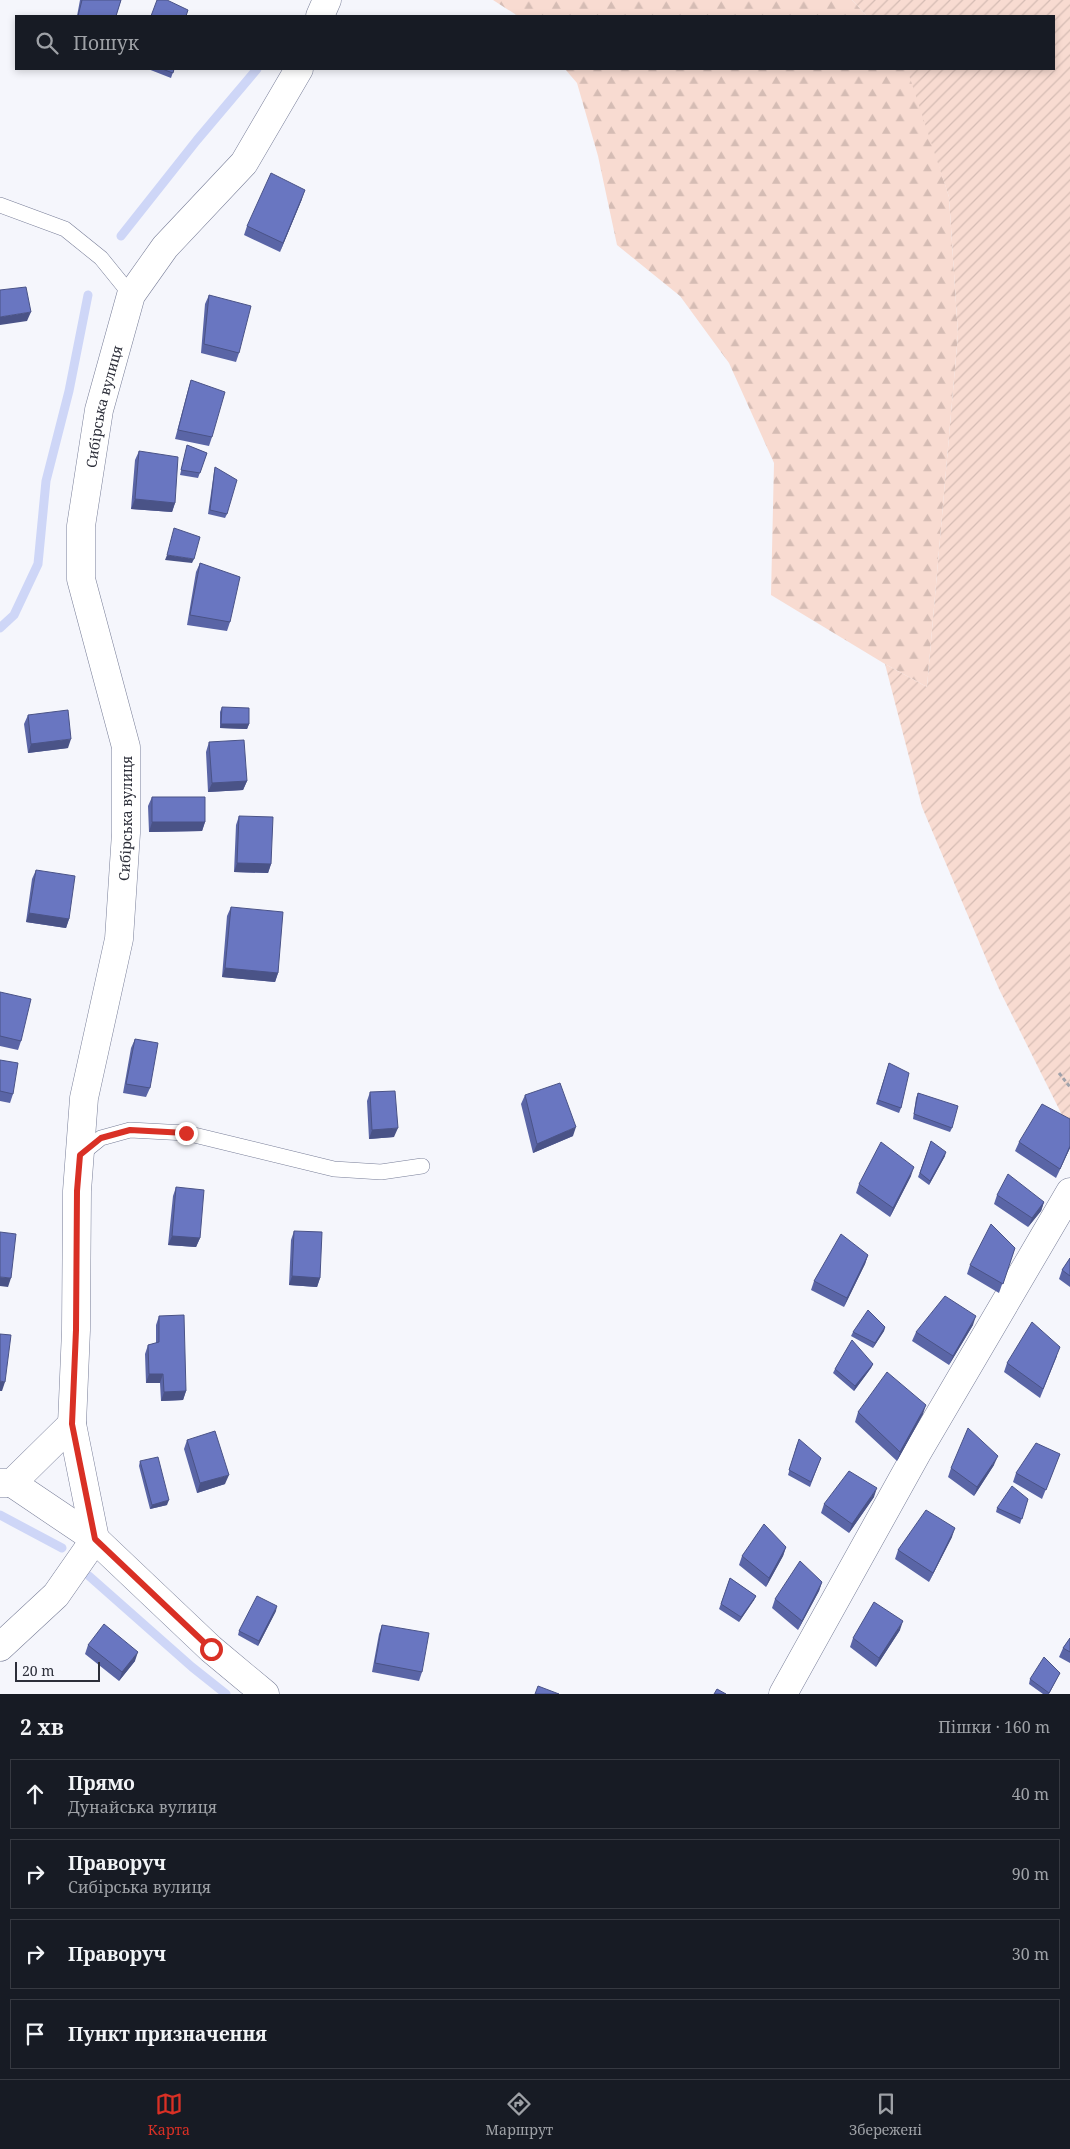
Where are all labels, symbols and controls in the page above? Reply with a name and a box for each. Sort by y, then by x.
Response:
search box [15,15,1055,70]
icon: search [33,29,61,57]
text: Пошук [73,30,139,56]
street label: Сибірська вулиця [81,343,126,469]
street label: Сибірська вулиця [113,756,136,882]
route end [175,1122,198,1145]
route start [200,1638,223,1661]
scale bar [15,1659,100,1682]
text: 20 m [22,1661,55,1680]
text: 2 хв [20,1713,64,1741]
text: Пішки · 160 m [938,1716,1050,1738]
text: Прямо [68,1770,135,1796]
icon: ahead [21,1780,49,1808]
text: 40 m [1012,1783,1049,1805]
text: Дунайська вулиця [68,1796,217,1818]
text: Праворуч [68,1850,166,1876]
icon: right [21,1860,49,1888]
text: 90 m [1012,1863,1049,1885]
text: Сибірська вулиця [68,1876,211,1898]
icon: right [21,1940,49,1968]
text: Праворуч [68,1941,166,1967]
text: 30 m [1012,1943,1049,1965]
icon: arrive [21,2020,49,2048]
text: Пункт призначення [68,2021,267,2047]
tab: Карта [148,2090,190,2139]
tab: Маршрут [486,2090,553,2139]
tab: Збережені [849,2090,922,2139]

